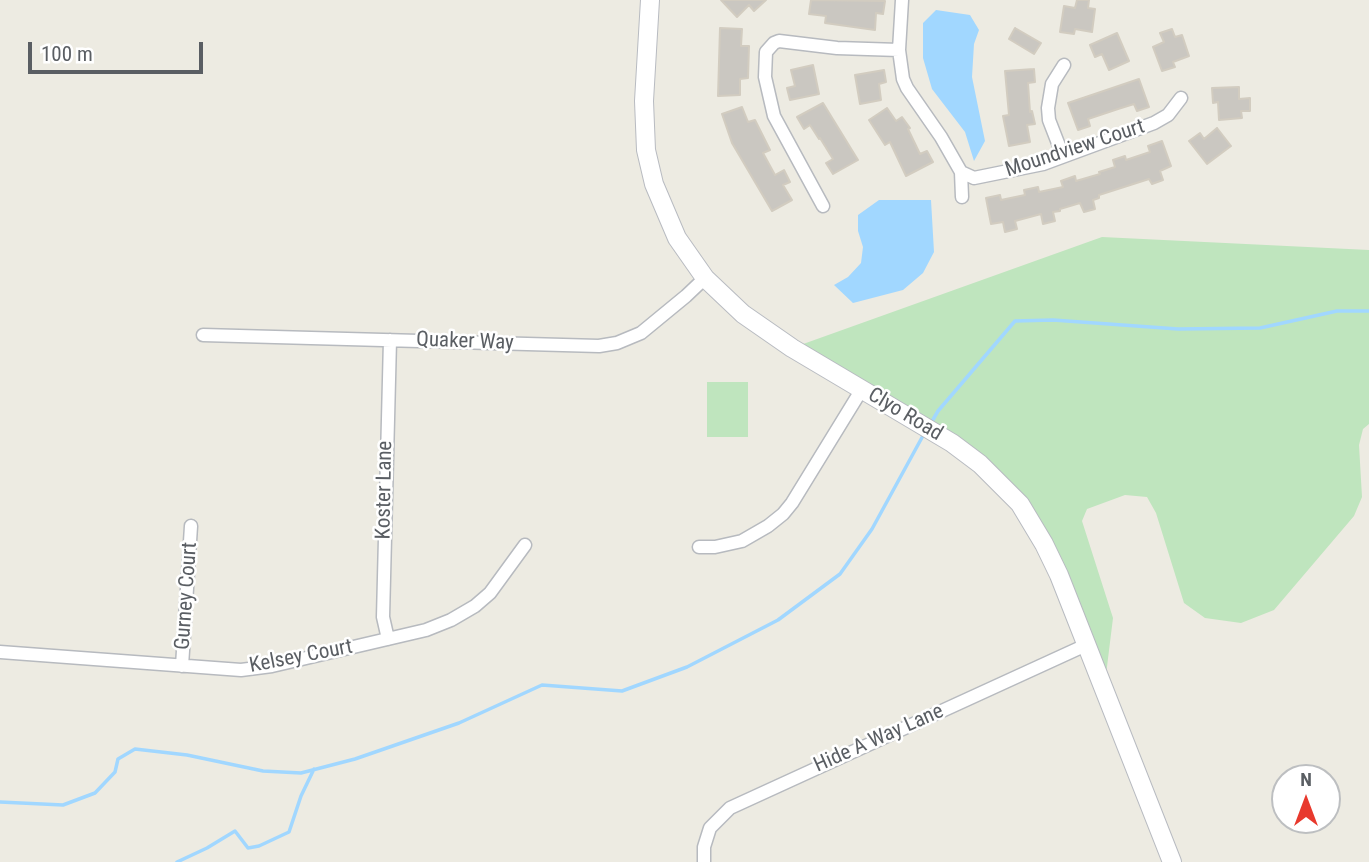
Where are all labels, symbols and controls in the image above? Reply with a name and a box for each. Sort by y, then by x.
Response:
scale bar [32,28,206,72]
text: 100 m [41,42,93,66]
street label: Moundview Court [1002,115,1148,183]
street label: Quaker Way [416,328,514,356]
street label: Clyo Road [863,383,947,447]
street label: Koster Lane [372,440,398,540]
street label: Gurney Court [171,541,203,651]
street label: Kelsey Court [247,635,355,679]
street label: Hide A Way Lane [810,699,948,779]
north arrow [1271,764,1341,834]
text: N [1300,768,1312,791]

